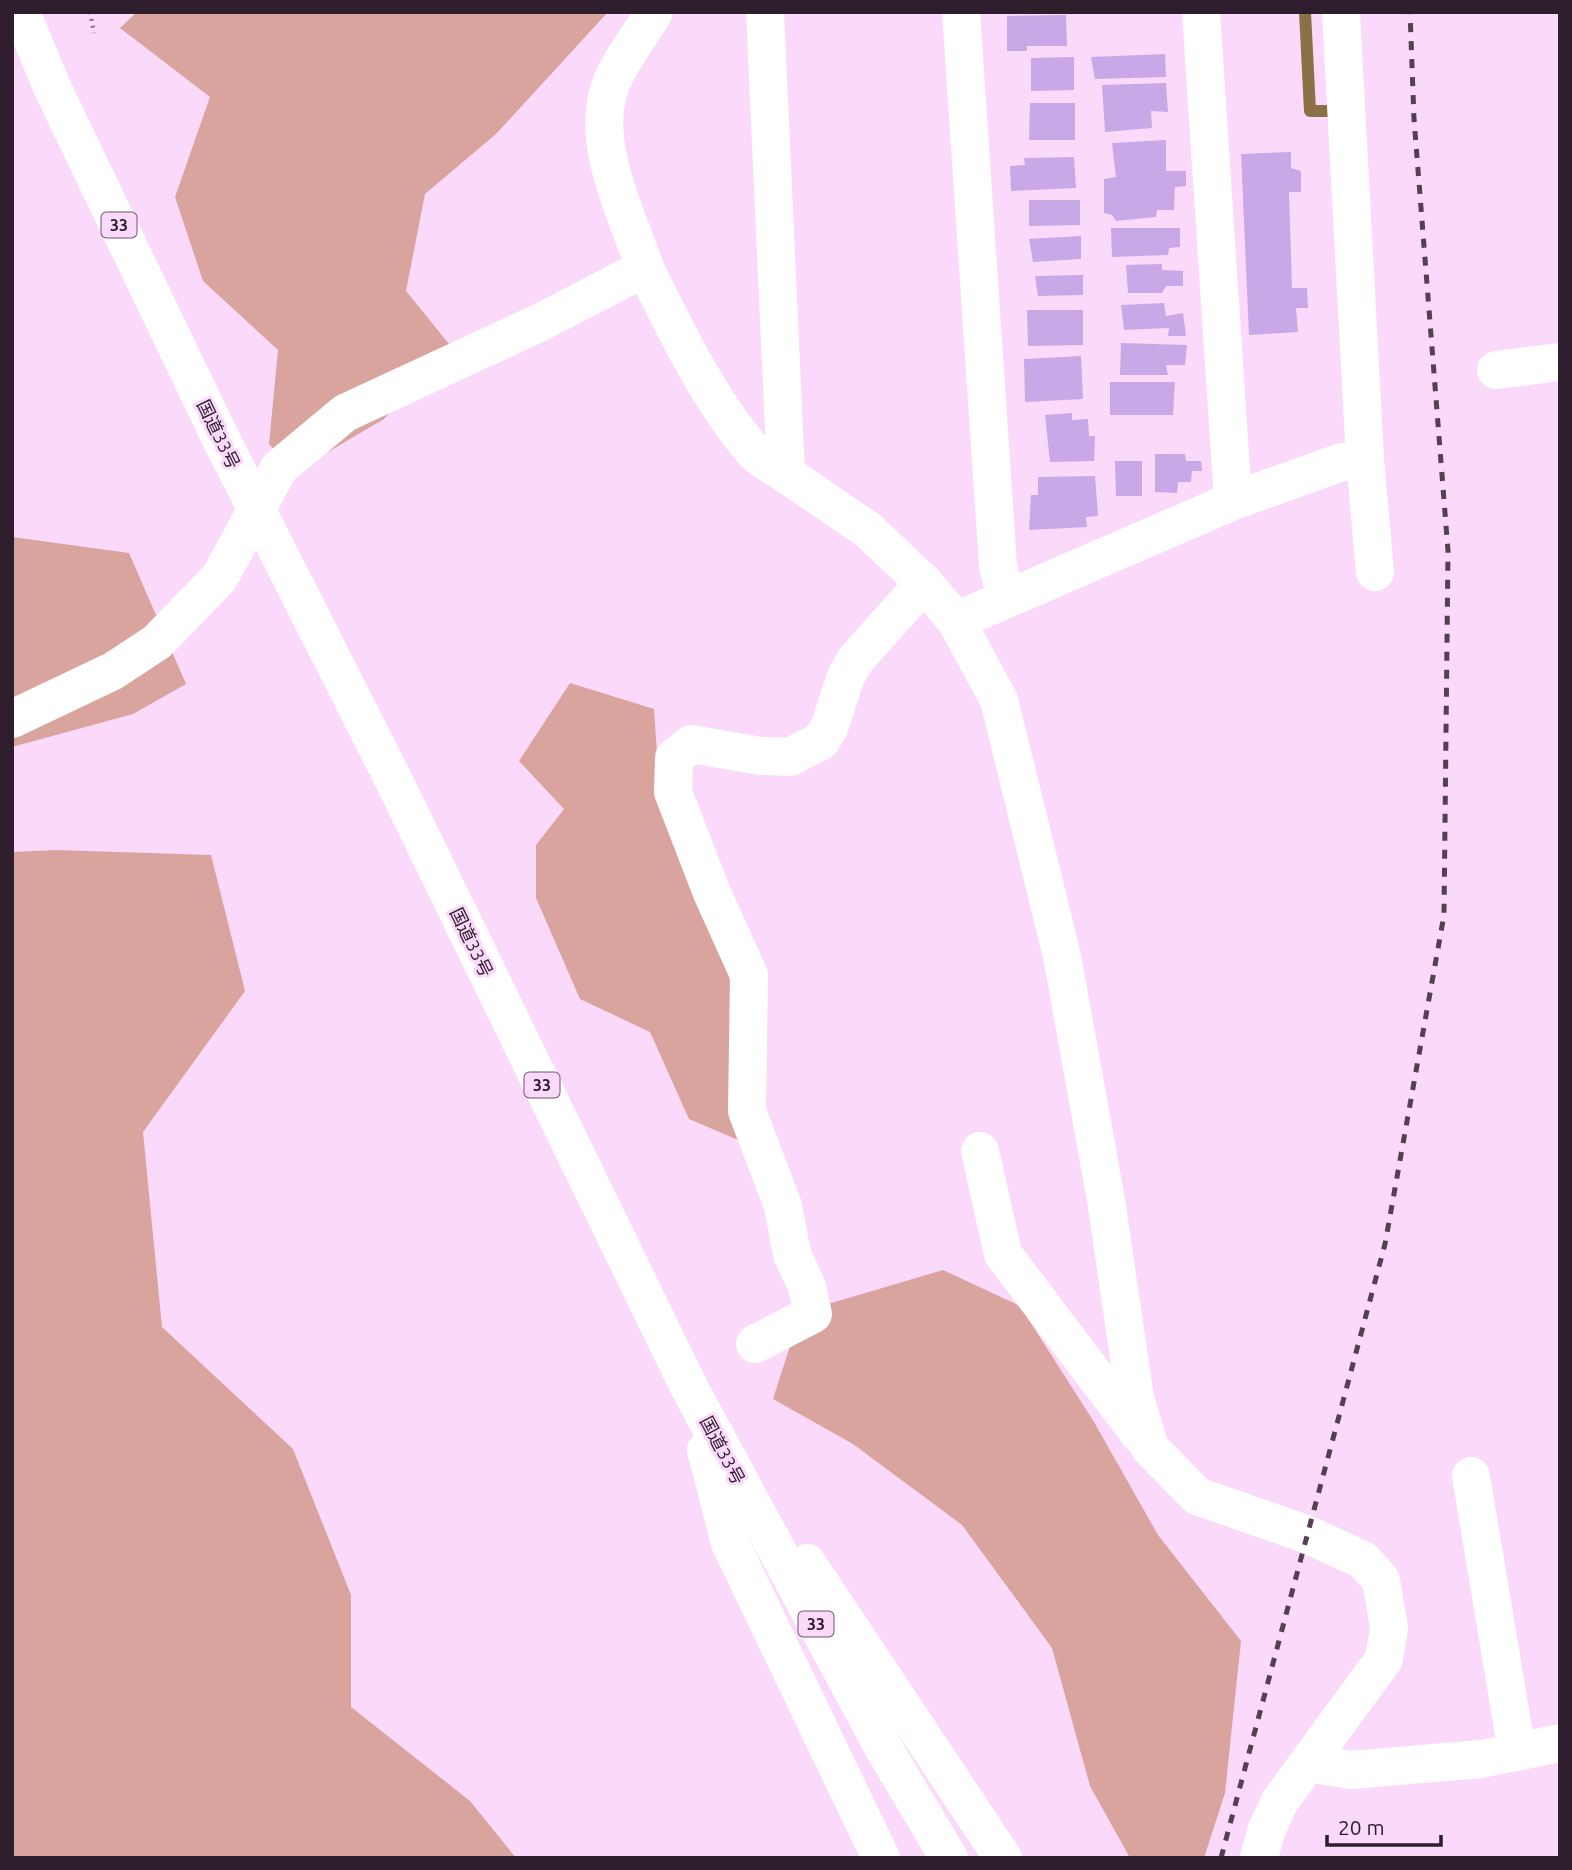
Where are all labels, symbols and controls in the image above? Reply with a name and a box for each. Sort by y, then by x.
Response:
road number: 33 [102,213,136,238]
street label: 国道33号 [194,396,244,472]
street label: 国道33号 [447,904,497,980]
road number: 33 [524,1072,560,1098]
street label: 国道33号 [697,1412,749,1488]
road number: 33 [798,1612,834,1636]
scale bar [1327,1804,1441,1848]
text: 20 m [1338,1815,1385,1839]

